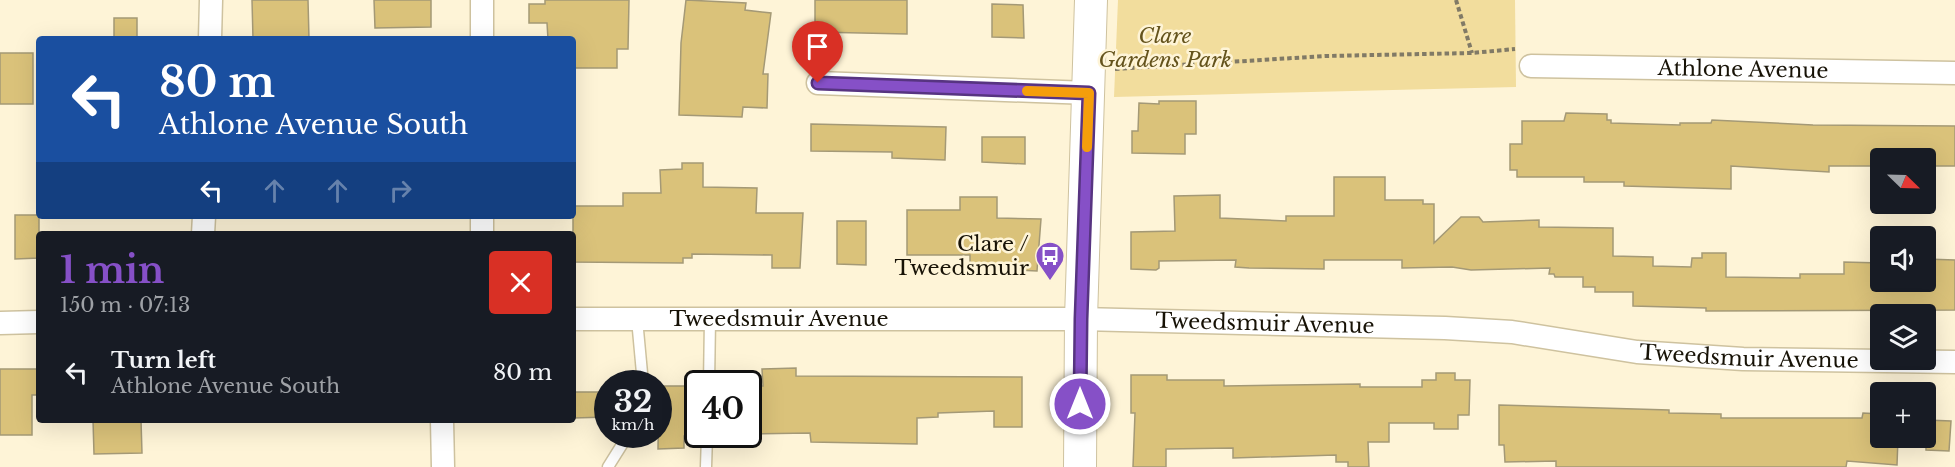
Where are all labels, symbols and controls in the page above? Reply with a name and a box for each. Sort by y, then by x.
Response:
pin [792,21,843,83]
park label: Clare Gardens Park [1098,23,1232,73]
icon: arrive [801,30,834,63]
street label: Athlone Avenue [1656,55,1829,84]
text: 80 m [159,56,275,108]
icon: left [60,60,138,138]
text: Athlone Avenue South [159,108,468,141]
north arrow [1870,148,1936,214]
map controls [1870,148,1936,448]
icon: left [195,174,228,207]
icon: ahead [258,174,291,207]
icon: ahead [321,174,354,207]
icon: right [384,174,417,207]
button: sound [1870,226,1936,292]
place label: Clare / Tweedsmuir [895,231,1029,281]
bus stop icon: Clare / Tweedsmuir [1034,240,1066,282]
text: 1 min [60,248,164,293]
button: close [489,251,552,314]
text: 150 m · 07:13 [60,293,190,317]
button: layers [1870,304,1936,370]
street label: Tweedsmuir Avenue [669,306,889,332]
street label: Tweedsmuir Avenue [1155,308,1375,339]
street label: Tweedsmuir Avenue [1639,339,1859,374]
text: Turn left [111,347,216,374]
icon: left [60,356,93,389]
text: 80 m [493,359,552,386]
speed limit sign: 40 [684,370,762,448]
position arrow [1048,372,1112,436]
text: Athlone Avenue South [111,374,340,398]
button: + [1870,382,1936,448]
text: 32 [614,383,652,420]
text: km/h [612,415,654,434]

